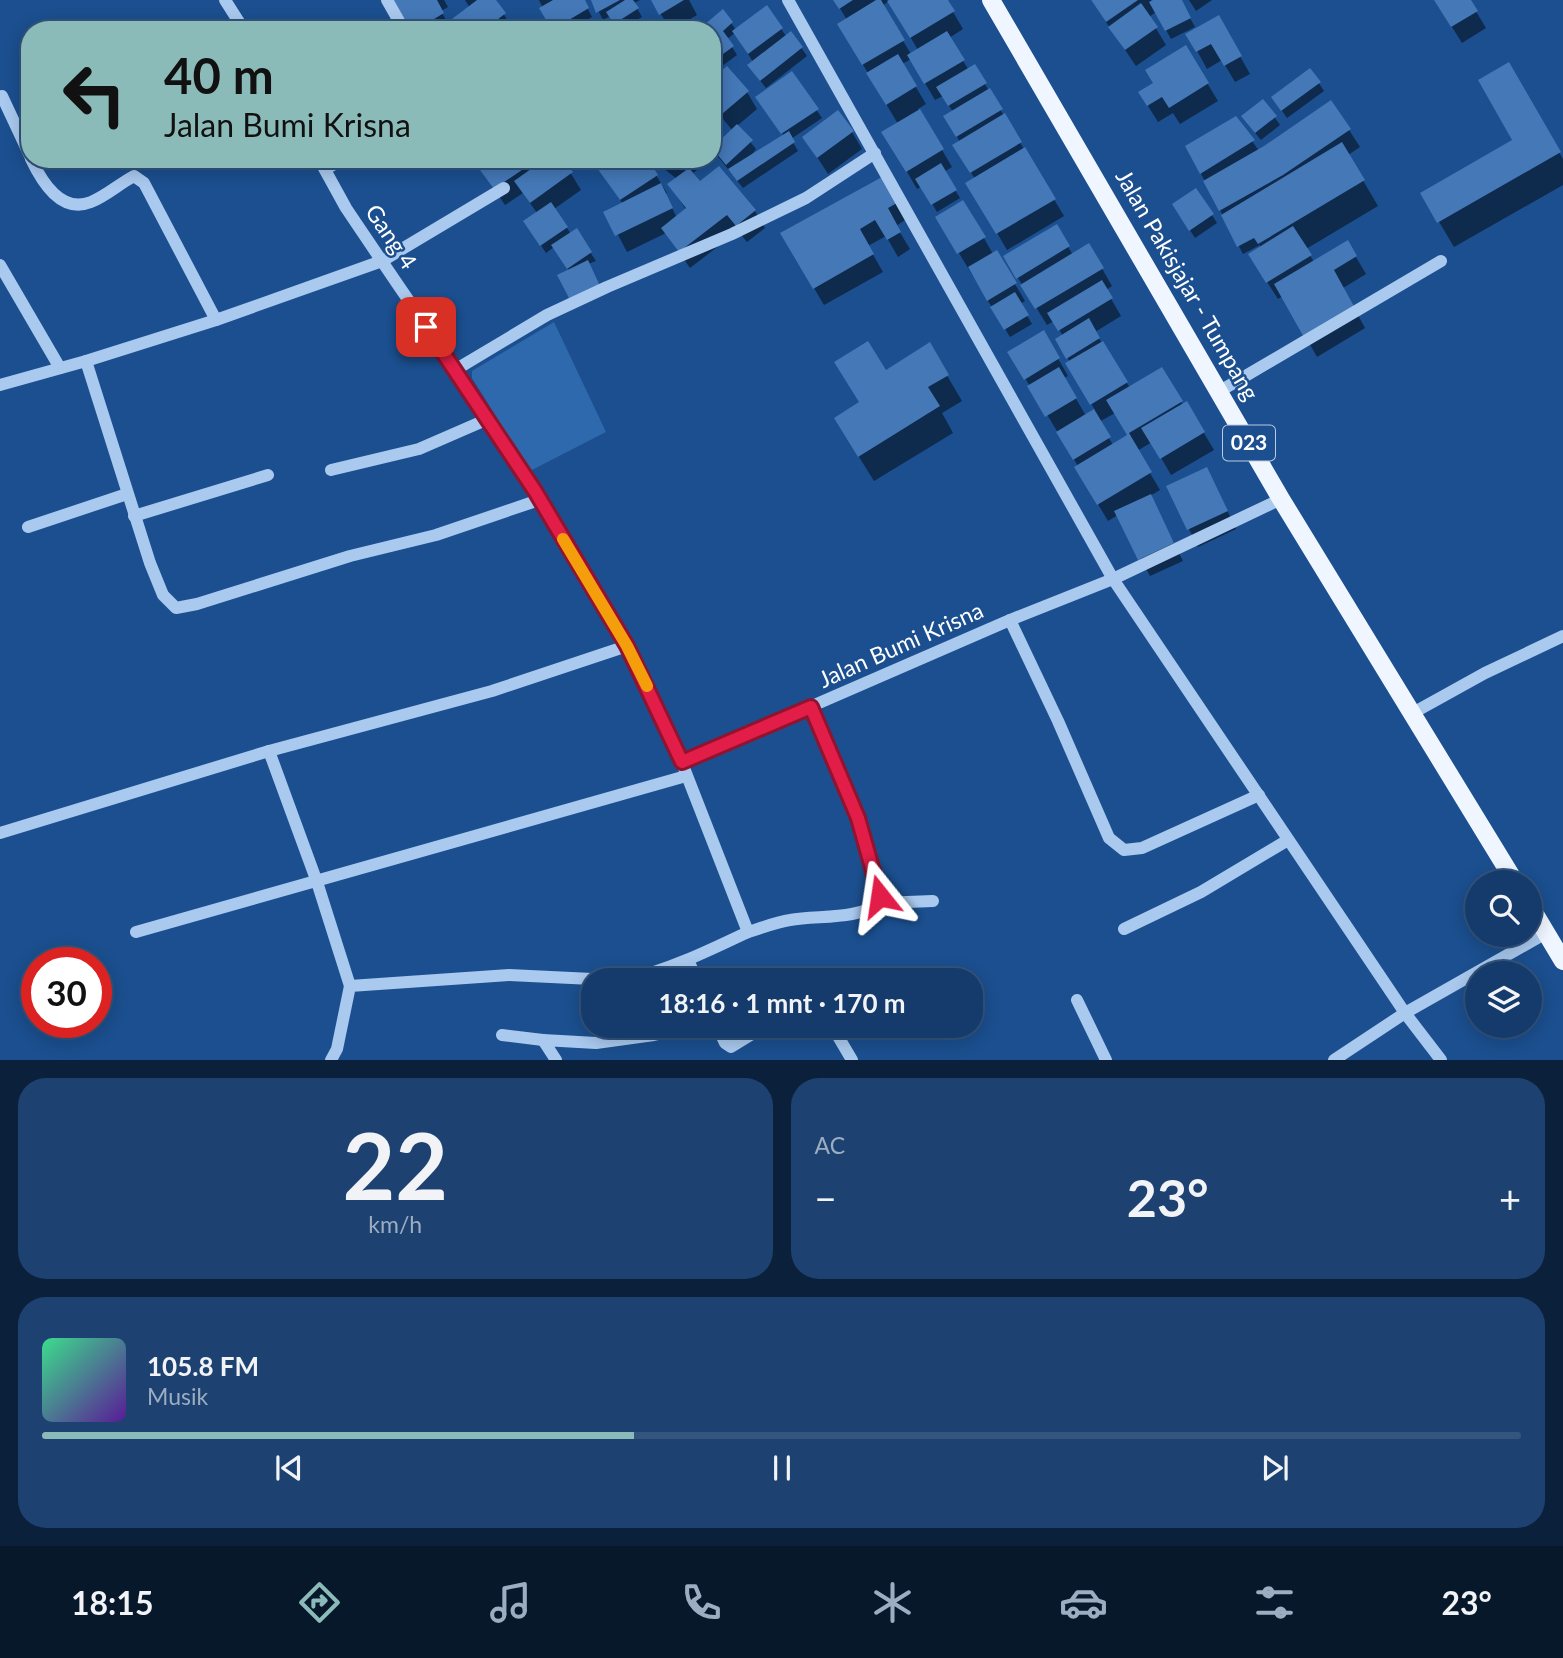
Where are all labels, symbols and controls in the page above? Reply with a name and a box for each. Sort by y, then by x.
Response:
text: 40 m [164,46,274,104]
icon: left [49,49,140,140]
text: Jalan Bumi Krisna [164,105,411,144]
street label: Jalan Pakisjajar - Tumpang [1110,164,1265,405]
street label: Gang 4 [360,199,424,274]
pin [396,297,456,357]
icon: arrive [407,308,445,346]
road number: 023 [1223,426,1275,460]
street label: Jalan Bumi Krisna [814,595,987,693]
position arrow [843,859,917,933]
map controls [1465,870,1542,1038]
button: search [1465,870,1542,947]
speed limit sign: 30 [21,947,112,1038]
button: layers [1465,961,1542,1038]
text: 18:16 · 1 mnt · 170 m [658,987,906,1019]
text: 22 [342,1110,448,1219]
text: AC [815,1131,845,1159]
text: 23° [1127,1166,1209,1228]
text: − [815,1175,837,1221]
text: + [1499,1175,1521,1221]
text: km/h [368,1210,422,1238]
text: 105.8 FM [147,1350,259,1382]
text: Musik [147,1382,208,1410]
icon: previous [270,1449,308,1487]
icon: pause [763,1449,801,1487]
icon: next [1256,1449,1294,1487]
icon: directions [295,1578,344,1627]
icon: music [486,1578,535,1627]
icon: phone [677,1578,726,1627]
icon: climate [868,1578,917,1627]
icon: car [1059,1578,1108,1627]
icon: filters [1250,1578,1299,1627]
text: 18:15 [71,1583,153,1622]
text: 23° [1441,1583,1492,1622]

